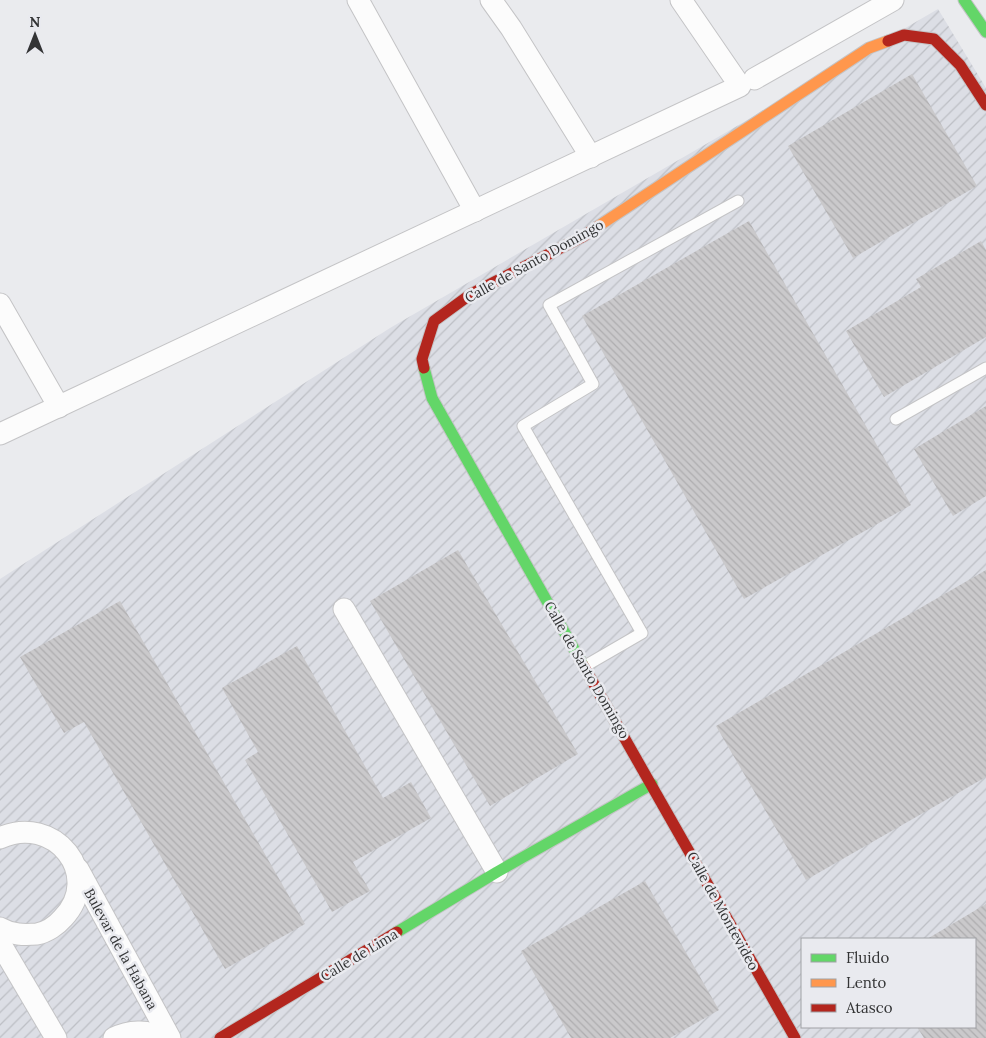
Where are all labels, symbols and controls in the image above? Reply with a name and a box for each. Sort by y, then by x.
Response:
north arrow [10,10,60,60]
text: N [30,13,41,31]
street label: Calle de Santo Domingo [462,215,606,307]
street label: Calle de Santo Domingo [540,598,634,742]
street label: Calle de Montevideo [683,849,763,973]
street label: Bulevar de la Habana [80,885,162,1013]
street label: Calle de Lima [317,925,401,985]
legend [801,938,976,1028]
text: Fluido [846,948,889,967]
text: Lento [846,973,887,992]
text: Atasco [845,998,893,1017]

